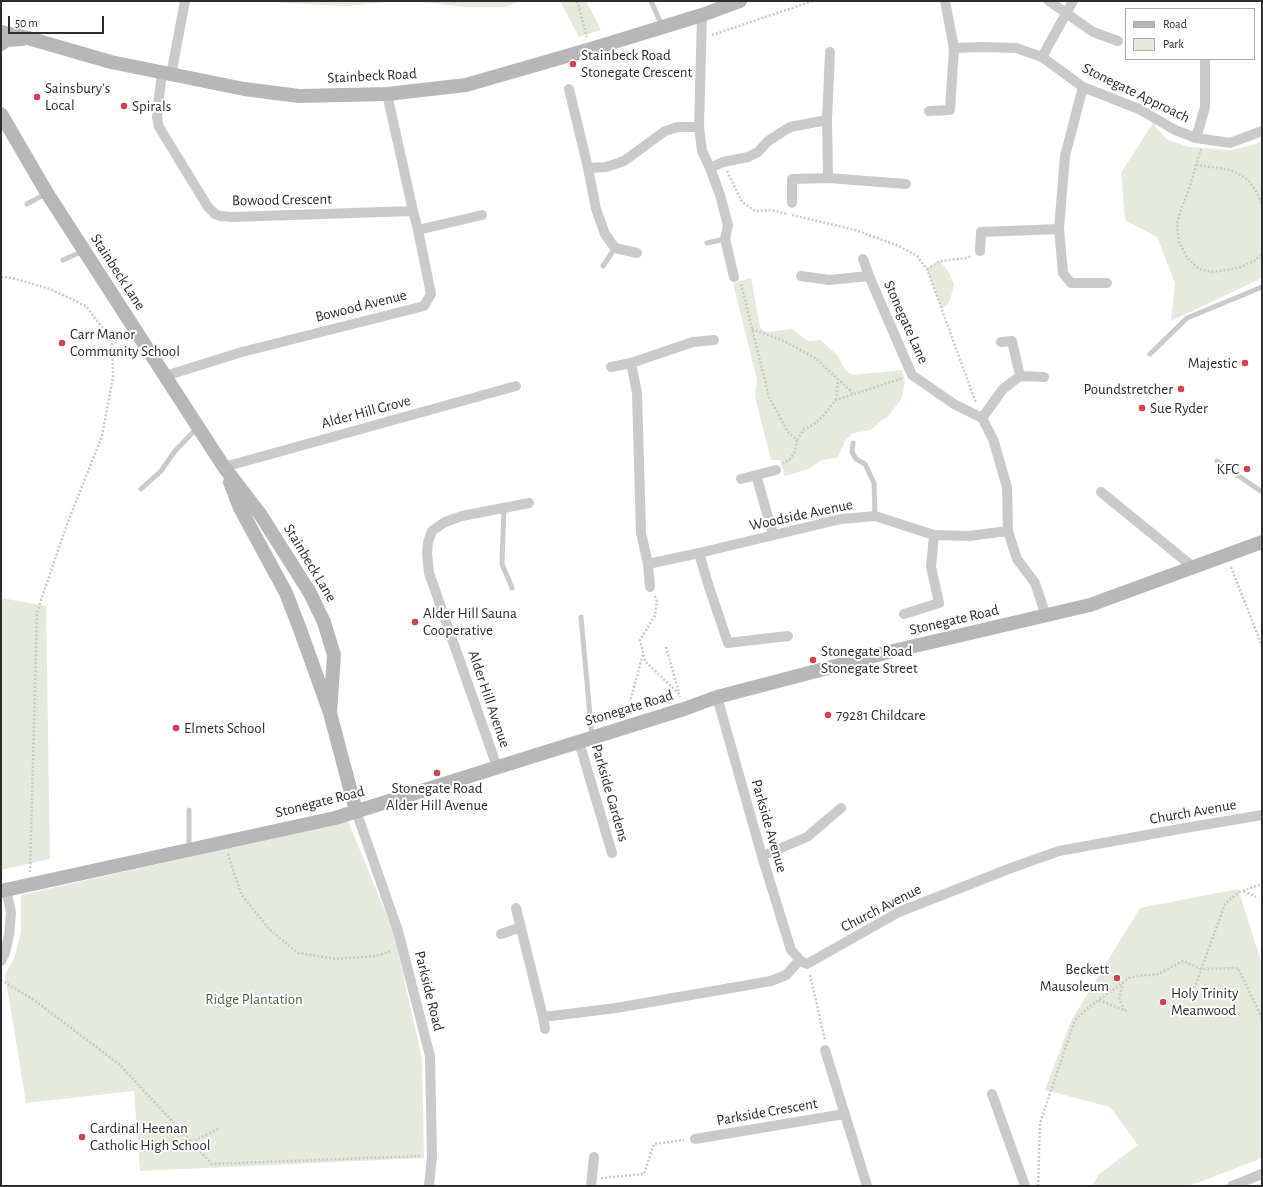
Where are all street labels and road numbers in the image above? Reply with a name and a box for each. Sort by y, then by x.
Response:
street label: Stonegate Approach [1079,59,1193,127]
street label: Stainbeck Road [327,65,417,87]
street label: Bowood Crescent [232,190,332,210]
street label: Stainbeck Lane [87,230,149,314]
street label: Stonegate Lane [880,278,932,366]
street label: Bowood Avenue [313,286,409,326]
street label: Alder Hill Grove [319,391,413,433]
street label: Woodside Avenue [748,495,854,535]
street label: Stainbeck Lane [280,521,340,605]
street label: Stonegate Road [908,601,1000,639]
street label: Alder Hill Avenue [464,648,514,750]
street label: Stonegate Road [583,686,675,730]
street label: Parkside Gardens [587,742,633,844]
street label: Parkside Avenue [747,777,791,875]
street label: Stonegate Road [274,782,366,822]
street label: Church Avenue [1148,796,1238,828]
street label: Church Avenue [838,880,924,936]
street label: Parkside Road [410,949,448,1033]
street label: Parkside Crescent [715,1094,819,1130]

